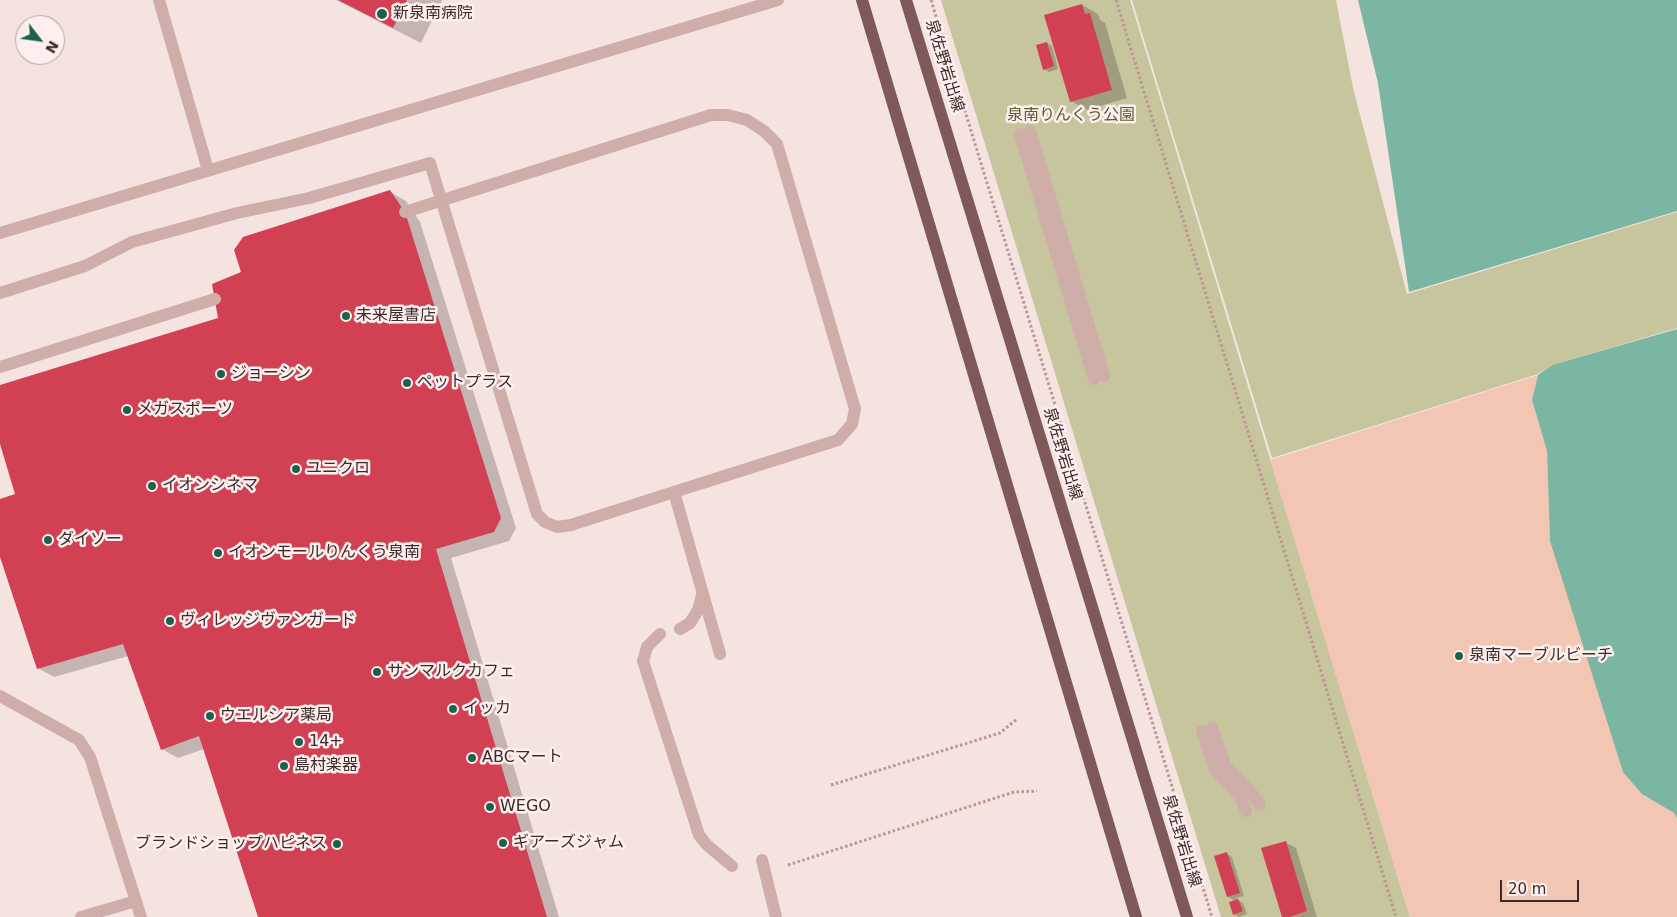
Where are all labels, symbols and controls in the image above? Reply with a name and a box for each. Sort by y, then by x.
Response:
place label: 新泉南病院 [393,4,473,24]
marker: 新泉南病院 [375,7,389,21]
north arrow [15,15,65,65]
street label: 泉佐野岩出線 [921,17,967,115]
text: N [42,38,62,56]
park label: 泉南りんくう公園 [1007,106,1135,126]
place label: 未来屋書店 [356,306,436,326]
marker: 未来屋書店 [340,310,352,322]
place label: ジョーシン [231,364,311,384]
marker: ジョーシン [215,368,227,380]
place label: ペットプラス [417,373,513,393]
marker: ペットプラス [401,377,413,389]
place label: メガスポーツ [137,400,233,420]
marker: メガスポーツ [121,404,133,416]
street label: 泉佐野岩出線 [1039,405,1085,503]
place label: ユニクロ [306,459,370,479]
marker: ユニクロ [290,463,302,475]
place label: イオンシネマ [162,476,258,496]
marker: イオンシネマ [146,480,158,492]
place label: ダイソー [58,530,122,550]
marker: ダイソー [42,534,54,546]
place label: イオンモールりんくう泉南 [228,543,420,563]
marker: イオンモールりんくう泉南 [212,547,224,559]
place label: ヴィレッジヴァンガード [180,611,356,631]
marker: ヴィレッジヴァンガード [164,615,176,627]
place label: 泉南マーブルビーチ [1469,646,1613,666]
marker: 泉南マーブルビーチ [1453,650,1465,662]
place label: サンマルクカフェ [387,662,515,682]
marker: サンマルクカフェ [371,666,383,678]
place label: イッカ [463,699,511,719]
marker: イッカ [447,703,459,715]
place label: ウエルシア薬局 [220,706,332,726]
marker: ウエルシア薬局 [204,710,216,722]
place label: 14+ [309,732,343,752]
marker: 14+ [293,736,305,748]
place label: ABCマート [482,748,563,768]
marker: ABCマート [466,752,478,764]
place label: 島村楽器 [294,756,358,776]
marker: 島村楽器 [278,760,290,772]
street label: 泉佐野岩出線 [1158,792,1204,890]
place label: WEGO [500,797,551,817]
marker: WEGO [484,801,496,813]
place label: ギアーズジャム [513,833,624,853]
place label: ブランドショップハピネス [135,834,327,854]
marker: ギアーズジャム [497,837,509,849]
marker: ブランドショップハピネス [331,838,343,850]
scale bar [1502,870,1581,902]
text: 20 m [1508,880,1546,898]

